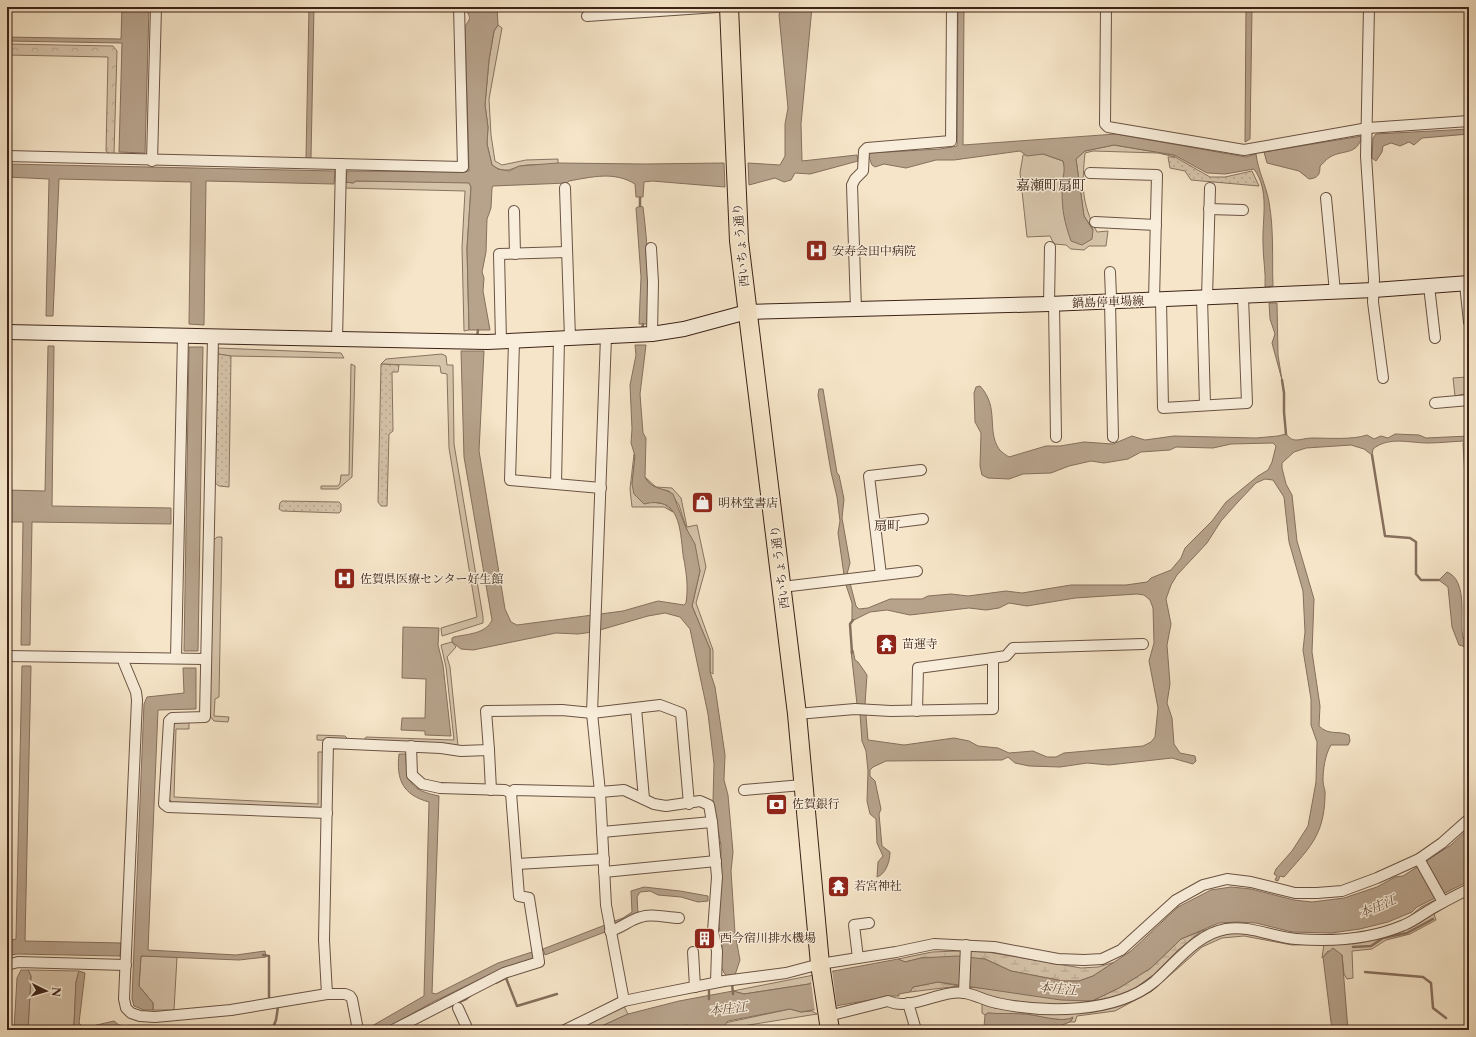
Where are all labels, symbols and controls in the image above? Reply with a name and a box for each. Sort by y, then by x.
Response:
district label: 嘉瀬町扇町 [1016,176,1086,194]
street label: 西いちょう通り [729,203,752,288]
hospital icon: 安寿会田中病院 [803,238,829,264]
place label: 安寿会田中病院 [832,243,916,258]
street label: 鍋島停車場線 [1072,293,1144,310]
shop icon: 明林堂書店 [689,490,715,516]
place label: 明林堂書店 [718,495,778,510]
district label: 扇町 [874,517,900,533]
street label: 西いちょう通り [767,524,792,610]
hospital icon: 佐賀県医療センター好生館 [332,566,358,592]
place label: 佐賀県医療センター好生館 [360,571,504,586]
temple icon: 苗運寺 [874,631,900,657]
place label: 苗運寺 [902,636,938,651]
bank icon: 佐賀銀行 [763,791,789,817]
place label: 佐賀銀行 [792,796,840,811]
temple icon: 若宮神社 [825,873,851,899]
place label: 若宮神社 [854,878,902,893]
water label: 本庄江 [1356,890,1400,921]
building icon: 西今宿川排水機場 [692,925,718,951]
place label: 西今宿川排水機場 [720,930,816,945]
north arrow [26,971,66,1011]
water label: 本庄江 [1038,978,1080,998]
text: N [49,986,63,998]
water label: 本庄江 [708,998,750,1018]

